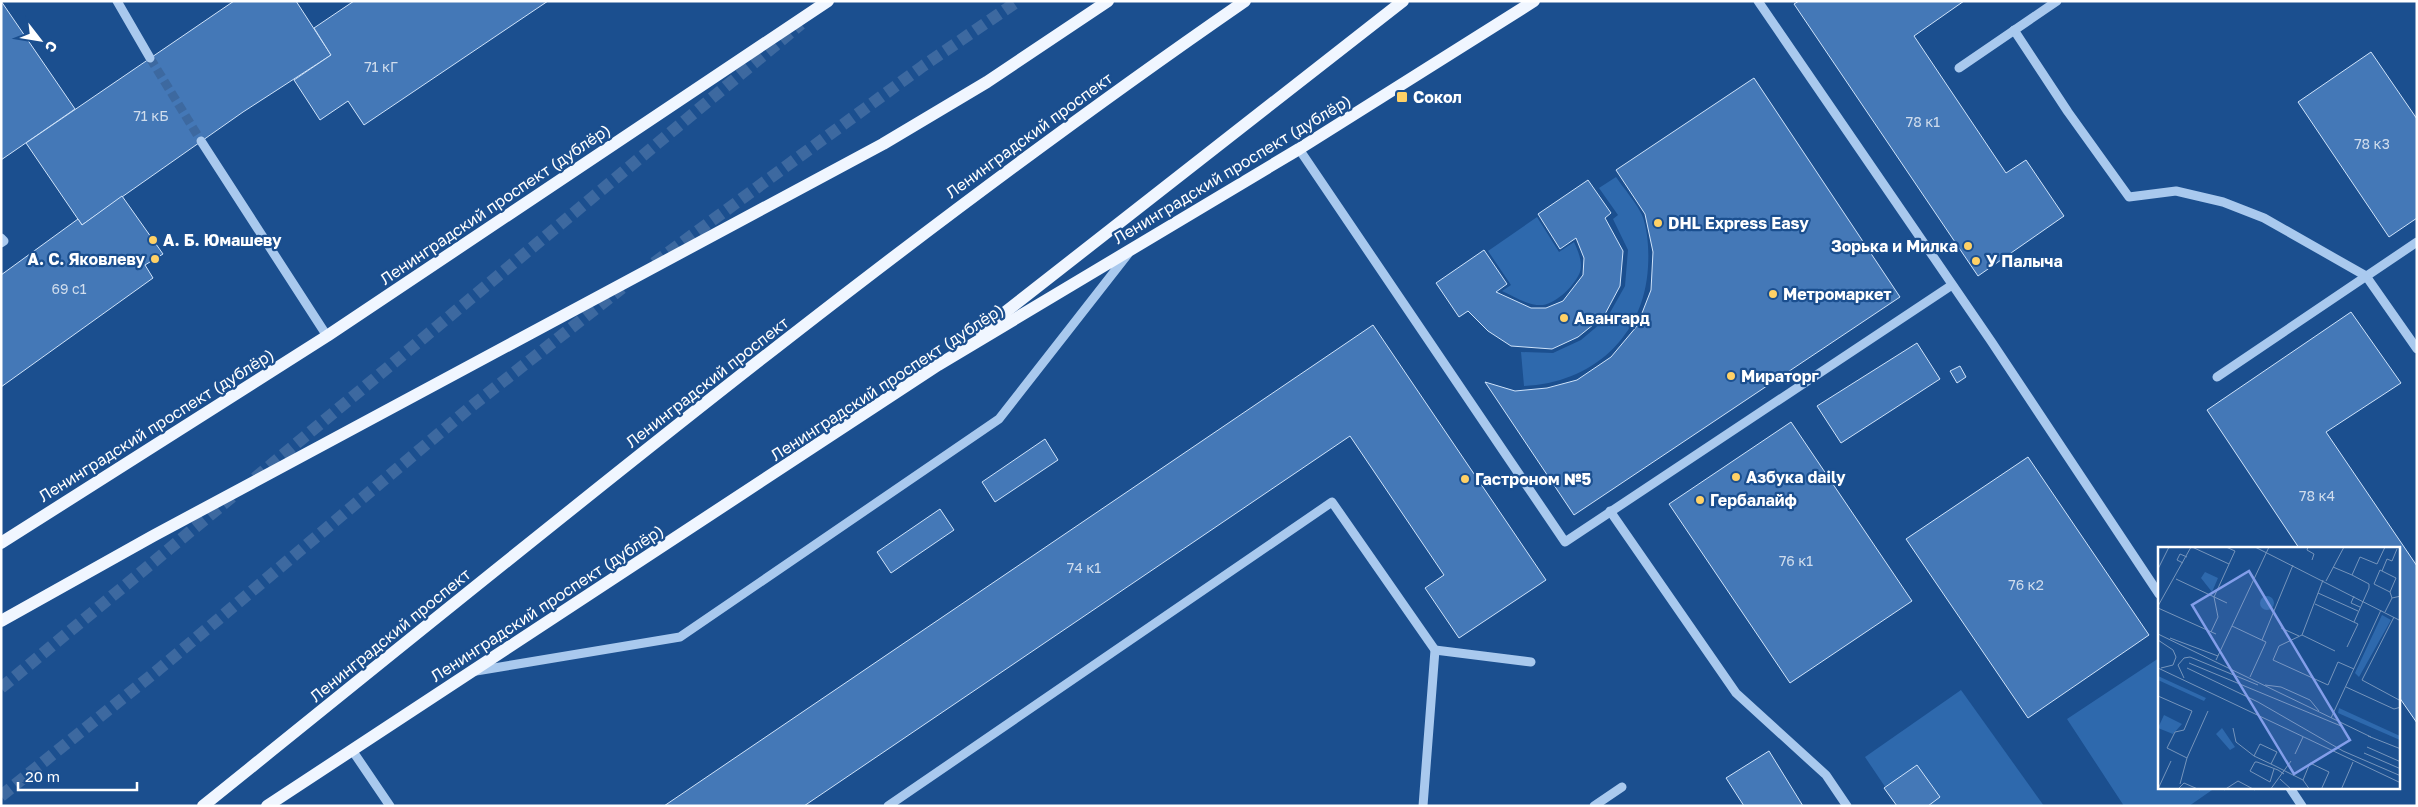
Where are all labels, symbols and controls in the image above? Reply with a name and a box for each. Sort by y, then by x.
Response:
north arrow [15,15,65,65]
text: С [42,38,61,56]
house number: 71 кГ [364,58,398,75]
street label: Ленинградский проспект [942,68,1116,202]
place label: Сокол [1413,87,1462,107]
street label: Ленинградский проспект (дублёр) [1110,90,1354,248]
marker: Сокол [1395,90,1409,104]
house number: 71 кБ [133,107,169,124]
house number: 78 к1 [1906,113,1940,130]
street label: Ленинградский проспект (дублёр) [376,119,614,289]
house number: 78 к3 [2354,135,2390,152]
place label: DHL Express Easy [1668,213,1809,233]
marker: DHL Express Easy [1652,217,1664,229]
place label: А. Б. Юмашеву [163,230,282,250]
marker: А. Б. Юмашеву [147,234,159,246]
place label: Зорька и Милка [1831,236,1958,256]
marker: Зорька и Милка [1962,240,1974,252]
place label: А. С. Яковлеву [28,249,145,269]
place label: У Палыча [1986,251,2063,271]
marker: А. С. Яковлеву [149,253,161,265]
marker: У Палыча [1970,255,1982,267]
house number: 69 с1 [52,280,87,297]
place label: Метромаркет [1783,284,1891,304]
marker: Метромаркет [1767,288,1779,300]
street label: Ленинградский проспект (дублёр) [767,299,1007,465]
place label: Авангард [1574,308,1650,328]
street label: Ленинградский проспект [622,312,792,452]
marker: Авангард [1558,312,1570,324]
street label: Ленинградский проспект (дублёр) [35,344,277,506]
place label: Мираторг [1741,366,1820,386]
marker: Мираторг [1725,370,1737,382]
place label: Азбука daily [1746,467,1846,487]
place label: Гастроном №5 [1475,469,1591,489]
marker: Азбука daily [1730,471,1742,483]
marker: Гастроном №5 [1459,473,1471,485]
house number: 78 к4 [2299,487,2335,504]
place label: Гербалайф [1710,490,1797,510]
marker: Гербалайф [1694,494,1706,506]
street label: Ленинградский проспект (дублёр) [427,520,667,686]
inset map [2158,547,2400,790]
house number: 76 к1 [1779,552,1813,569]
house number: 74 к1 [1067,559,1101,576]
street label: Ленинградский проспект [306,564,475,706]
house number: 76 к2 [2008,576,2044,593]
scale bar [18,760,136,792]
text: 20 m [25,767,60,785]

